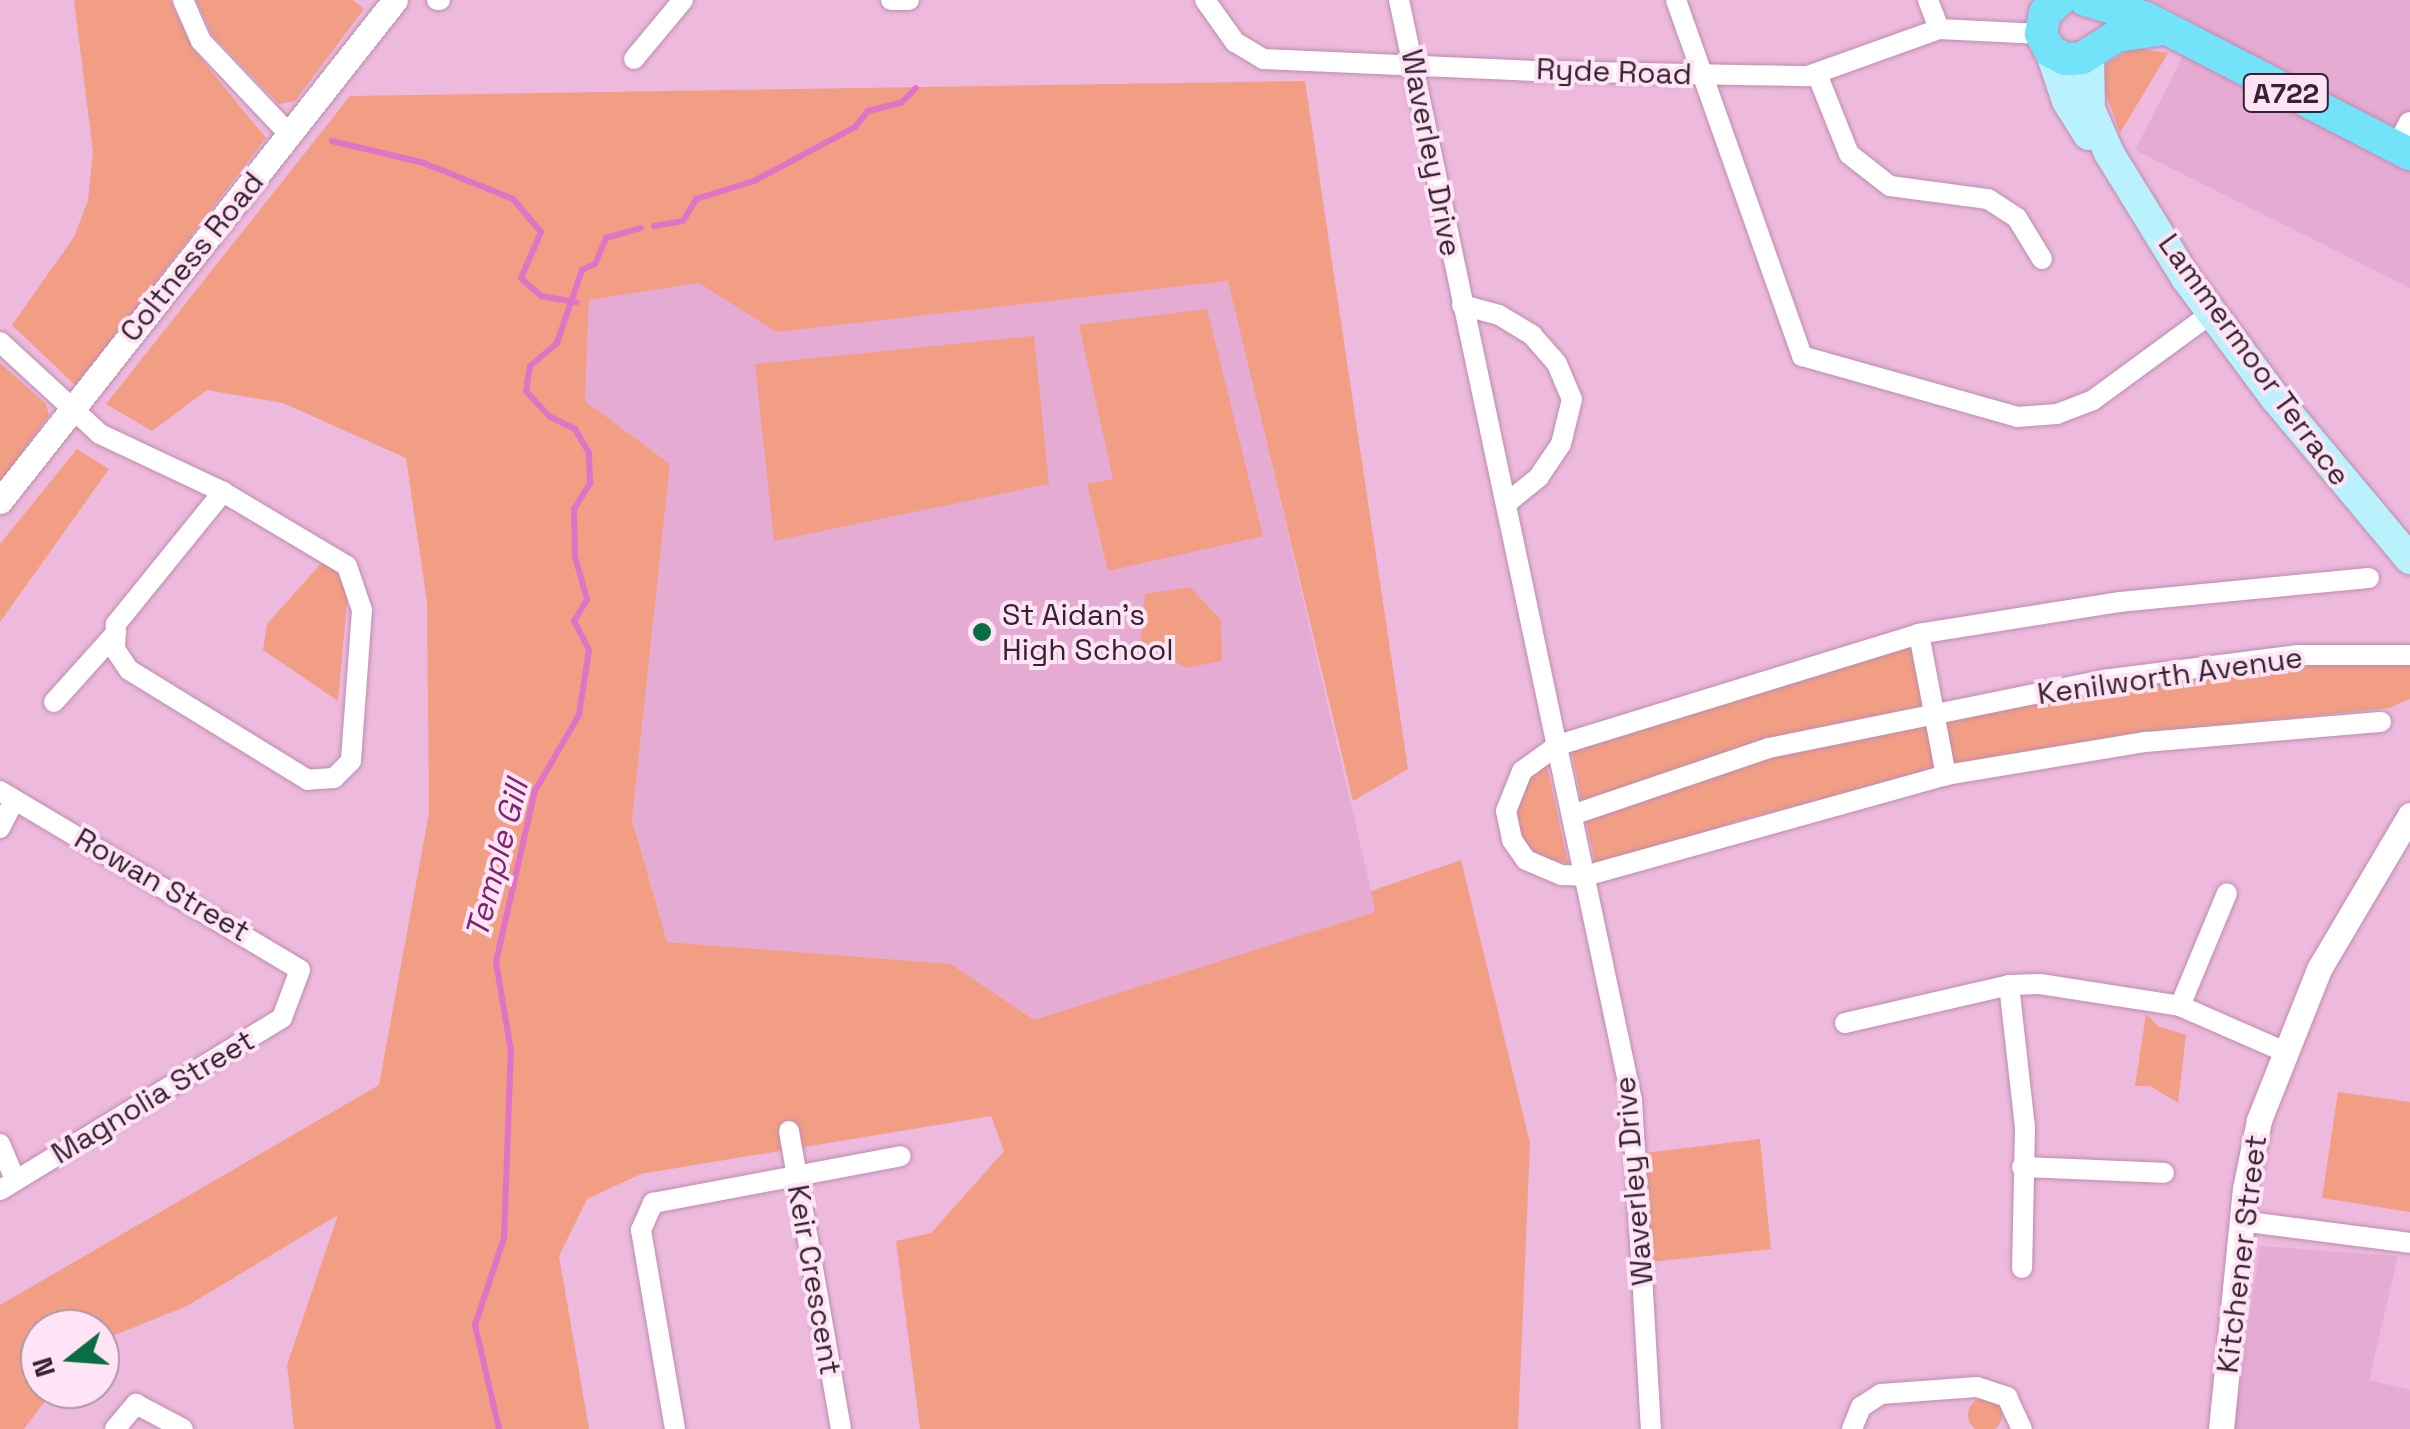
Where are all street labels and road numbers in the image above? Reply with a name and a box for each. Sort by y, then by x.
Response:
street label: Waverley Drive [1393,46,1469,260]
street label: Ryde Road [1536,51,1692,93]
road number: A722 [2241,70,2331,116]
street label: Coltness Road [113,165,271,349]
street label: Lammermoor Terrace [2150,227,2358,493]
street label: Kenilworth Avenue [2035,640,2305,712]
street label: Rowan Street [68,820,256,950]
street label: Magnolia Street [45,1022,261,1172]
street label: Waverley Drive [1607,1075,1661,1287]
street label: Kitchener Street [2210,1133,2274,1375]
street label: Keir Crescent [780,1182,848,1378]

